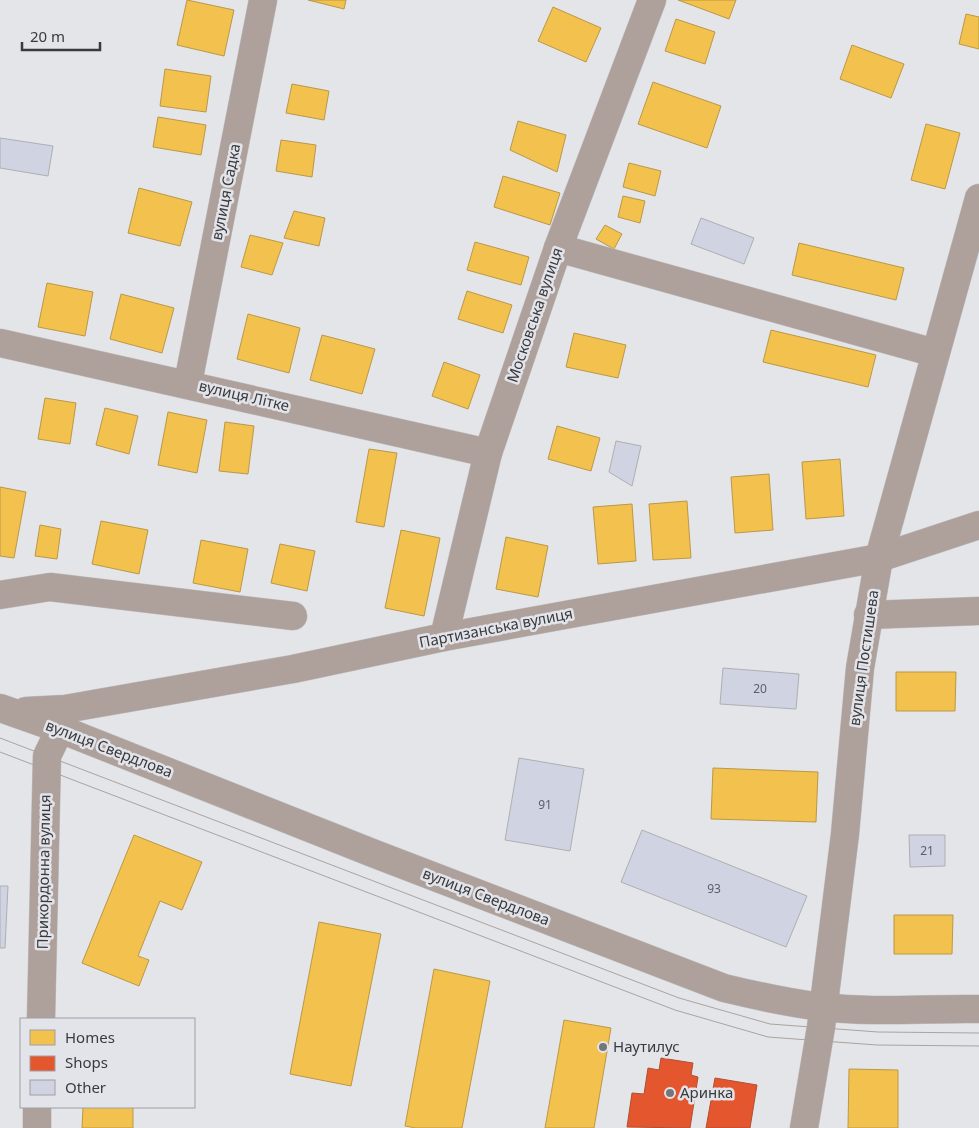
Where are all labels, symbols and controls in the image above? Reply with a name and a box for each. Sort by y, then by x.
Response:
scale bar [22,20,100,52]
text: 20 m [30,26,65,46]
street label: вулиця Садка [206,142,244,242]
street label: Московська вулиця [502,244,567,385]
street label: вулиця Літке [197,375,291,415]
street label: вулиця Постишева [844,589,882,727]
street label: Партизанська вулиця [417,602,574,652]
house number: 20 [753,680,767,697]
street label: вулиця Свердлова [43,715,176,781]
street label: Прикордонна вулиця [32,794,54,950]
house number: 91 [538,796,552,813]
house number: 21 [920,842,934,859]
street label: вулиця Свердлова [420,863,553,929]
house number: 93 [707,880,721,897]
legend [20,1018,195,1108]
text: Homes [65,1027,115,1047]
place label: Наутилус [613,1036,680,1056]
marker: Наутилус [597,1041,609,1053]
text: Shops [65,1052,108,1072]
text: Other [65,1077,106,1097]
place label: Аринка [680,1082,733,1102]
marker: Аринка [664,1087,676,1099]

